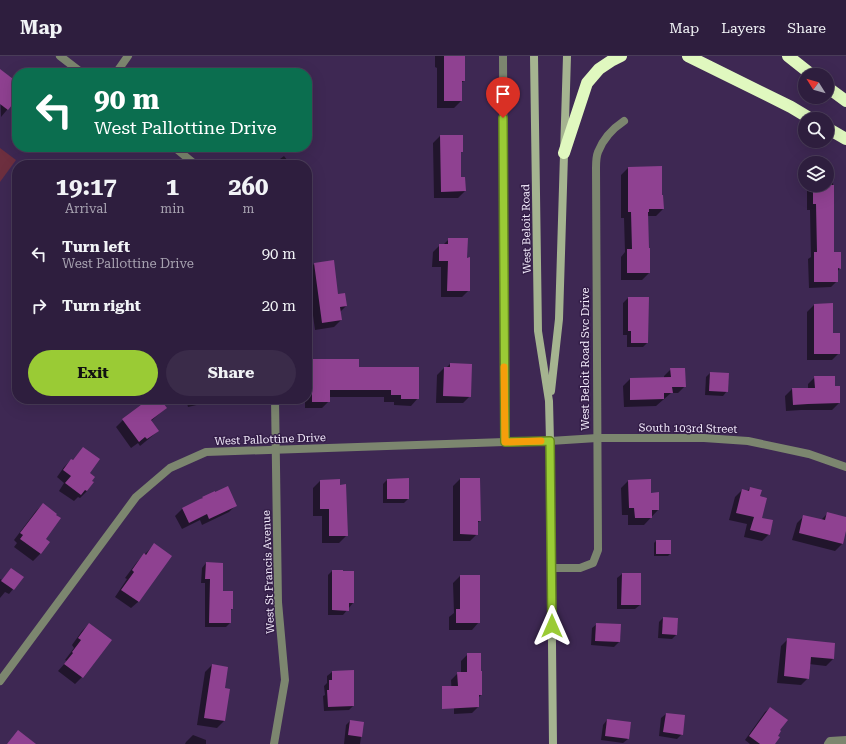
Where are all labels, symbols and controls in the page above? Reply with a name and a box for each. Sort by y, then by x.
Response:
text: Map [20,16,62,39]
text: Map [669,20,699,36]
text: Layers [721,20,765,36]
text: Share [787,20,826,36]
north arrow [798,68,834,104]
map controls [798,68,834,192]
pin [486,77,520,118]
text: 90 m [94,83,159,116]
icon: arrive [492,83,514,105]
icon: left [28,84,80,136]
button: search [798,112,834,148]
text: West Pallottine Drive [94,117,277,138]
button: layers [798,156,834,192]
text: 19:17 [56,173,117,201]
text: 1 [166,173,179,201]
text: 260 [228,173,269,201]
street label: West Beloit Road [519,184,534,274]
text: Arrival [65,201,107,216]
text: min [160,201,185,216]
text: m [242,201,254,216]
text: Turn left [62,238,130,256]
icon: left [28,243,50,265]
text: 90 m [262,245,296,263]
text: West Pallottine Drive [62,256,194,271]
street label: West Beloit Road Svc Drive [579,287,592,431]
icon: right [28,295,50,317]
text: Turn right [62,297,141,315]
text: 20 m [262,297,296,315]
button: Exit [28,350,158,396]
button: Share [166,350,296,396]
street label: South 103rd Street [638,421,738,436]
street label: West Pallottine Drive [214,431,326,448]
street label: West St Francis Avenue [260,510,277,634]
position arrow [531,605,573,647]

